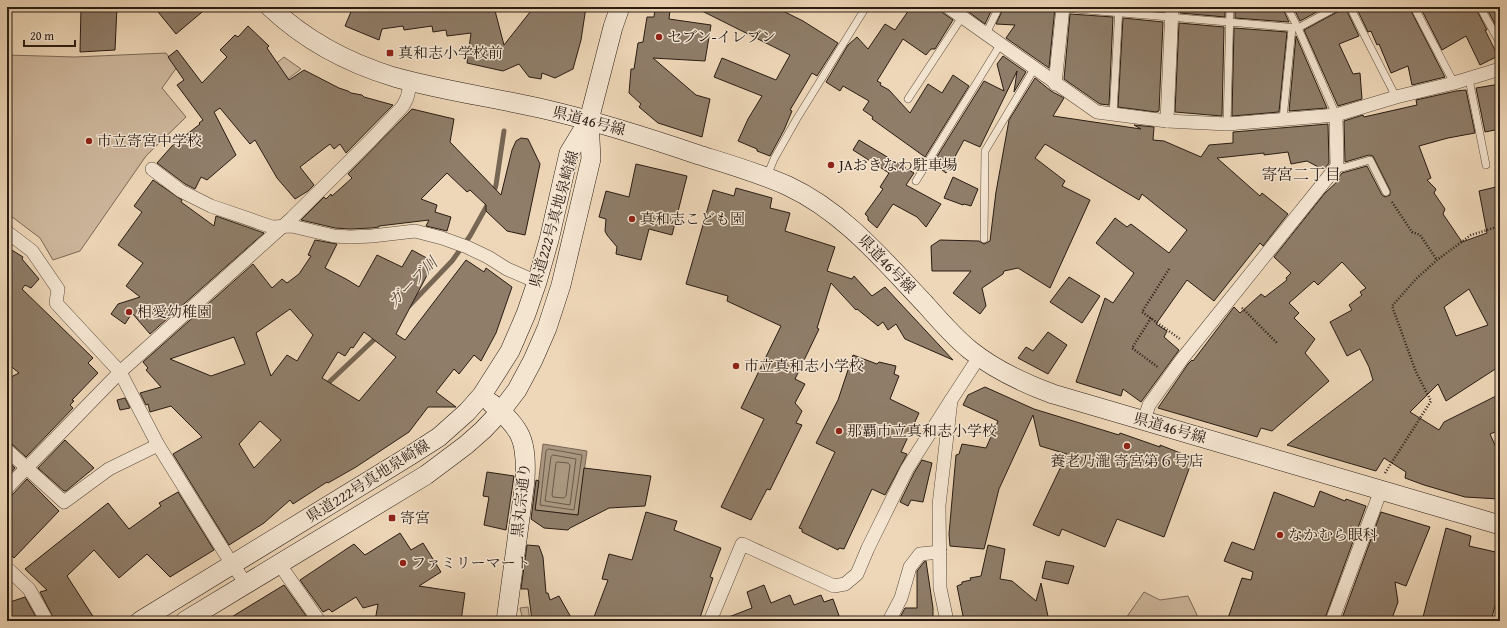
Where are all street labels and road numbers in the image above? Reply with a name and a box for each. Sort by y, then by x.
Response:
street label: 県道46号線 [550,101,628,140]
street label: 県道222号真地泉崎線 [524,148,583,290]
street label: 県道46号線 [854,230,921,298]
street label: 県道46号線 [1131,407,1209,448]
street label: 県道222号真地泉崎線 [302,434,433,527]
street label: 黒丸宗通り [506,462,535,538]

